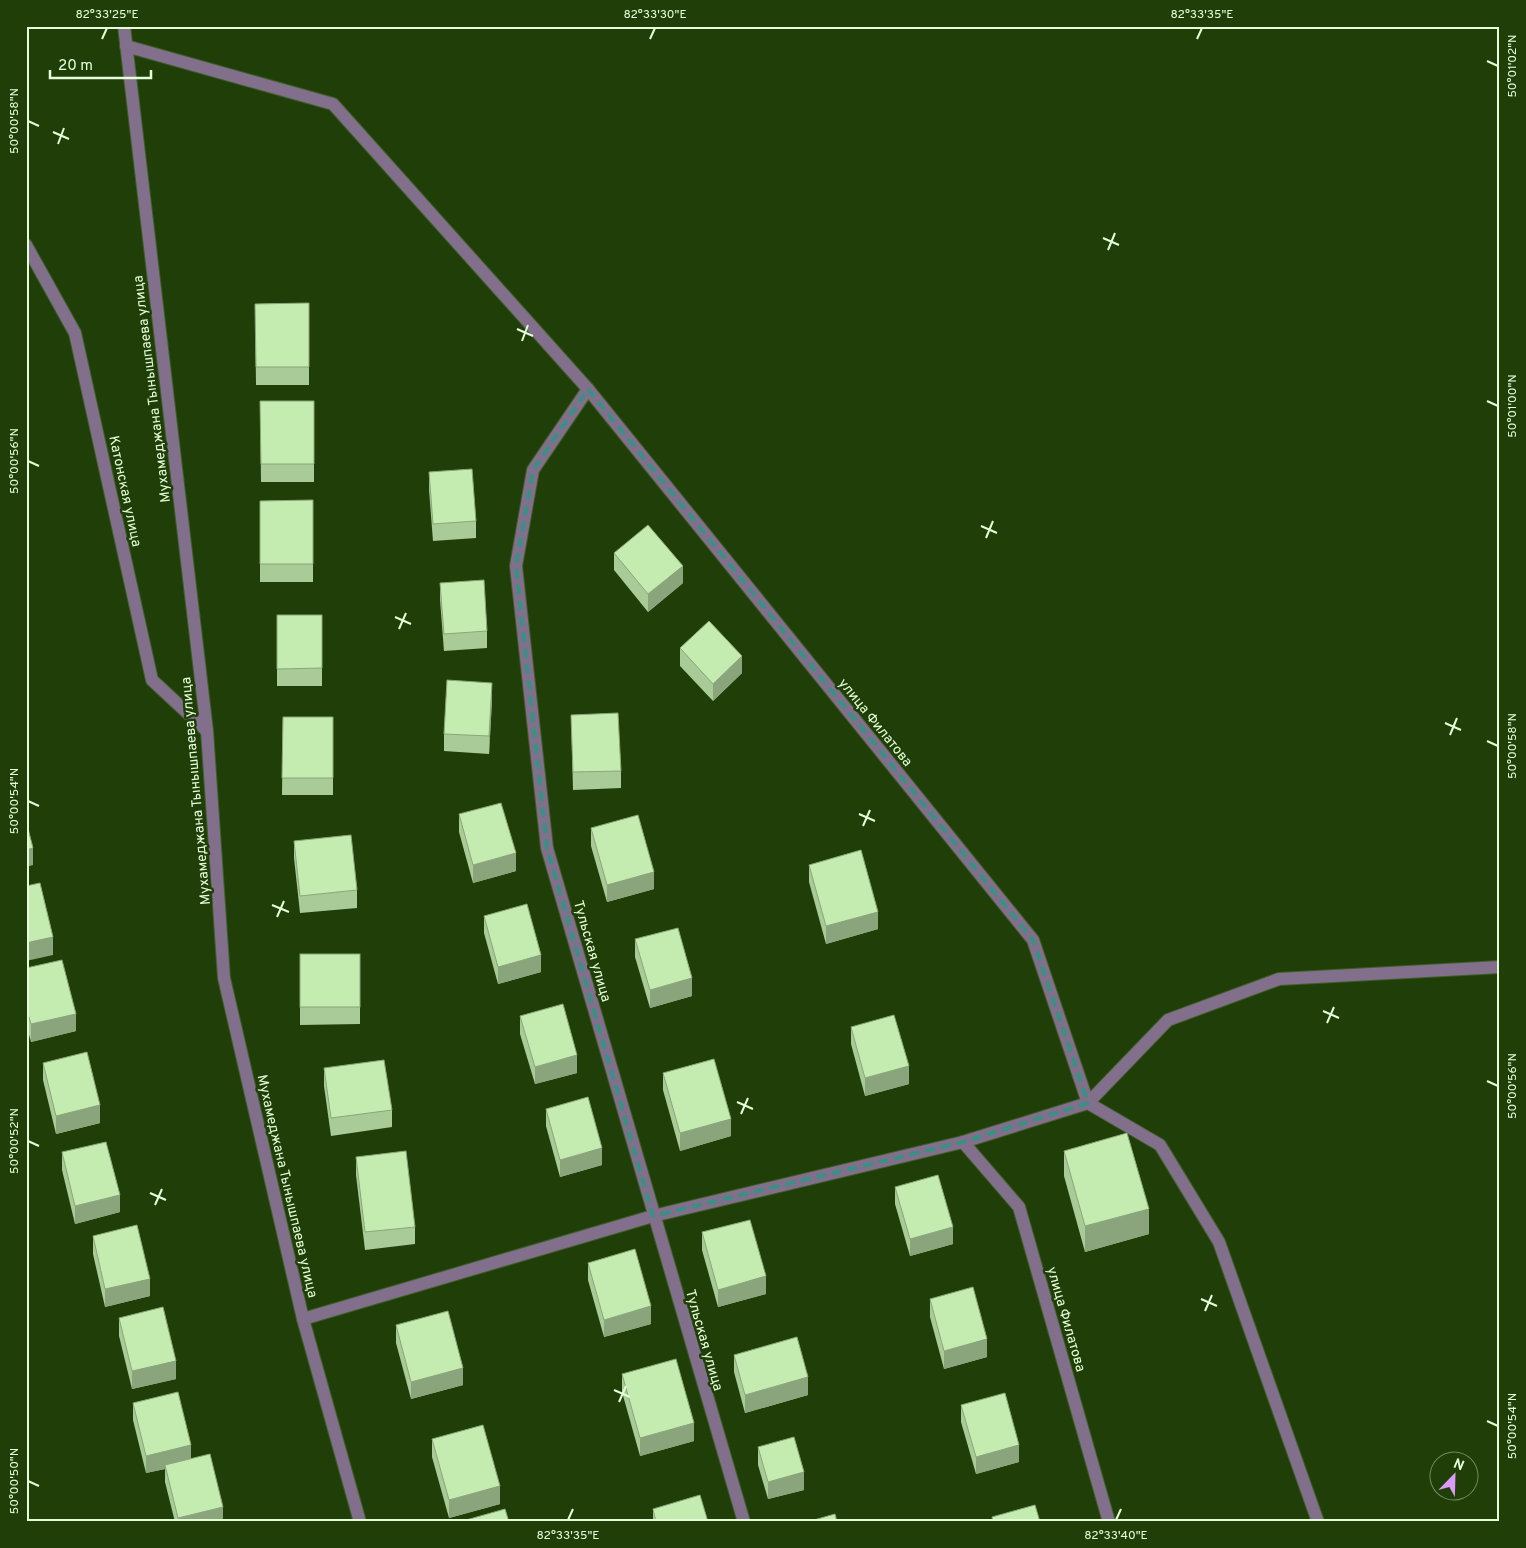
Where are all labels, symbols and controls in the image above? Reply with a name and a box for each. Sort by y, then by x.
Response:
text: 82°33'25"E [75,7,139,23]
text: 82°33'30"E [623,7,687,23]
text: 82°33'35"E [1170,7,1234,23]
text: 50°01'02"N [1505,34,1521,98]
scale bar [50,48,151,80]
text: 20 m [58,57,93,76]
text: 50°00'58"N [7,88,23,154]
street label: Мухамеджана Тынышпаева улица [130,274,175,503]
text: 50°01'00"N [1505,374,1521,438]
text: 50°00'56"N [7,428,23,494]
street label: Катонская улица [104,434,145,548]
street label: улица Филатова [834,675,916,770]
street label: Мухамеджана Тынышпаева улица [178,676,215,906]
text: 50°00'58"N [1505,713,1521,779]
text: 50°00'54"N [7,768,23,834]
street label: Тульская улица [569,899,614,1004]
text: 50°00'56"N [1505,1053,1521,1119]
street label: Мухамеджана Тынышпаева улица [253,1073,321,1300]
text: 50°00'52"N [7,1108,23,1174]
street label: улица Филатова [1042,1265,1089,1374]
street label: Тульская улица [681,1288,726,1393]
text: 50°00'54"N [1505,1393,1521,1459]
text: 50°00'50"N [7,1448,23,1514]
north arrow [1428,1450,1478,1500]
text: N [1451,1456,1466,1475]
text: 82°33'35"E [536,1528,600,1544]
text: 82°33'40"E [1084,1528,1148,1544]

